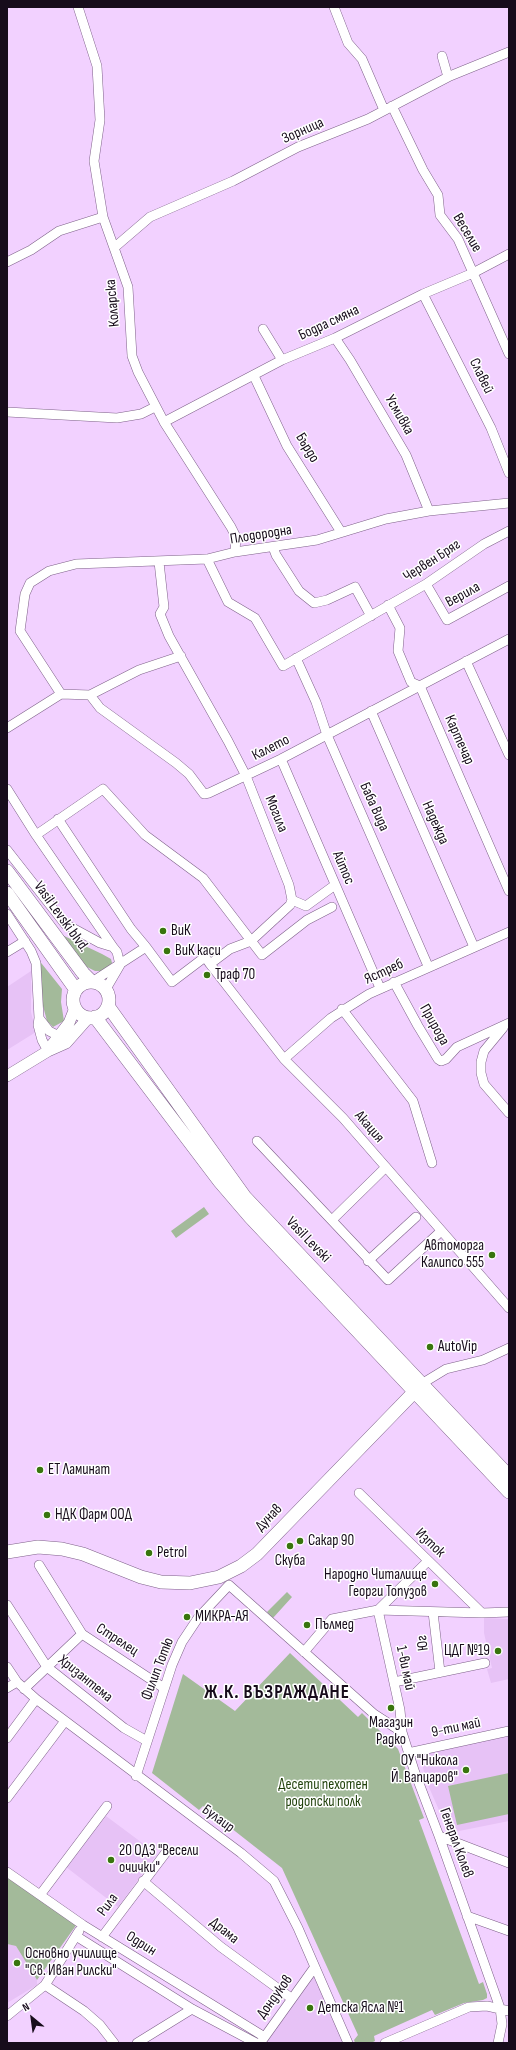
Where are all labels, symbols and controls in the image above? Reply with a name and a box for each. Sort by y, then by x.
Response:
street label: Зорница [279,114,327,148]
street label: Веселие [448,210,486,256]
street label: Коларска [102,278,124,328]
street label: Бодра смяна [296,301,362,345]
street label: Славей [465,355,497,397]
street label: Усмивка [380,392,418,438]
street label: Бърдо [291,430,323,466]
street label: Плодородна [229,521,293,549]
street label: Червен Бряг [400,536,464,586]
street label: Верила [443,578,483,612]
street label: Картечар [440,712,478,768]
street label: Калето [249,731,293,765]
street label: Баба Вида [355,780,393,834]
street label: Могила [260,793,292,835]
street label: Надежда [417,798,453,848]
street label: Айтос [328,849,358,887]
street label: Vasil Levski blvd. [29,878,93,956]
place label: ВиК [171,922,191,940]
marker: ВиК [158,926,168,936]
place label: ВиК каси [175,942,221,960]
marker: ВиК каси [162,946,172,956]
street label: Ястреб [362,955,406,989]
place label: Траф 70 [215,966,255,984]
marker: Траф 70 [202,970,212,980]
street label: Природа [415,1001,453,1049]
street label: Акация [350,1107,388,1147]
street label: Vasil Levski [282,1213,334,1267]
place label: Автоморга Калипсо 555 [421,1237,484,1272]
marker: Автоморга Калипсо 555 [487,1250,497,1260]
place label: AutoVip [438,1338,477,1356]
marker: AutoVip [425,1342,435,1352]
place label: ЕТ Ламинат [48,1461,110,1479]
marker: ЕТ Ламинат [35,1465,45,1475]
street label: Дунав [252,1501,286,1535]
place label: НДК Фарм ООД [55,1506,132,1524]
marker: НДК Фарм ООД [42,1510,52,1520]
street label: Изток [411,1525,449,1561]
place label: Сакар 90 [308,1532,354,1550]
marker: Сакар 90 [295,1536,305,1546]
marker: Скуба [285,1541,295,1551]
place label: Petrol [157,1544,187,1562]
marker: Petrol [144,1548,154,1558]
place label: Скуба [275,1552,305,1570]
place label: Народно Читалище Георги Топузов [324,1566,427,1601]
marker: Народно Читалище Георги Топузов [430,1579,440,1589]
place label: МИКРА-АЯ [195,1608,249,1626]
marker: МИКРА-АЯ [182,1612,192,1622]
place label: Пълмед [315,1616,354,1634]
street label: Стрелец [92,1620,142,1660]
marker: Пълмед [302,1620,312,1630]
street label: Юг [413,1634,433,1652]
street label: Филип Тотю [138,1635,178,1703]
place label: ЦДГ №19 [444,1642,490,1660]
street label: 1-ви май [392,1644,418,1692]
marker: ЦДГ №19 [493,1646,503,1656]
street label: Хризантема [54,1652,116,1706]
district label: Ж.К. ВЪЗРАЖДАНЕ [204,1682,350,1704]
marker: Магазин Радко [386,1703,396,1713]
place label: Магазин Радко [369,1714,413,1749]
street label: 9-ти май [430,1714,482,1742]
place label: ОУ "Никола Й. Вапцаров" [391,1752,458,1787]
marker: ОУ "Никола Й. Вапцаров" [461,1765,471,1775]
park label: Десети пехотен родопски полк [278,1776,368,1811]
street label: Булаир [198,1801,238,1837]
street label: Генерал Колев [435,1806,477,1880]
place label: 20 ОДЗ "Весели очички" [119,1842,198,1877]
marker: 20 ОДЗ "Весели очички" [106,1855,116,1865]
street label: Рила [94,1890,122,1920]
street label: Драма [206,1914,242,1948]
street label: Одрин [123,1928,159,1960]
place label: Основно училище "Св. Иван Рилски" [25,1945,117,1980]
marker: Основно училище "Св. Иван Рилски" [12,1958,22,1968]
street label: Дондуков [253,1972,297,2022]
north arrow [12,1998,52,2038]
place label: Детска Ясла №1 [318,1999,404,2017]
text: N [20,2000,32,2014]
marker: Детска Ясла №1 [305,2003,315,2013]

